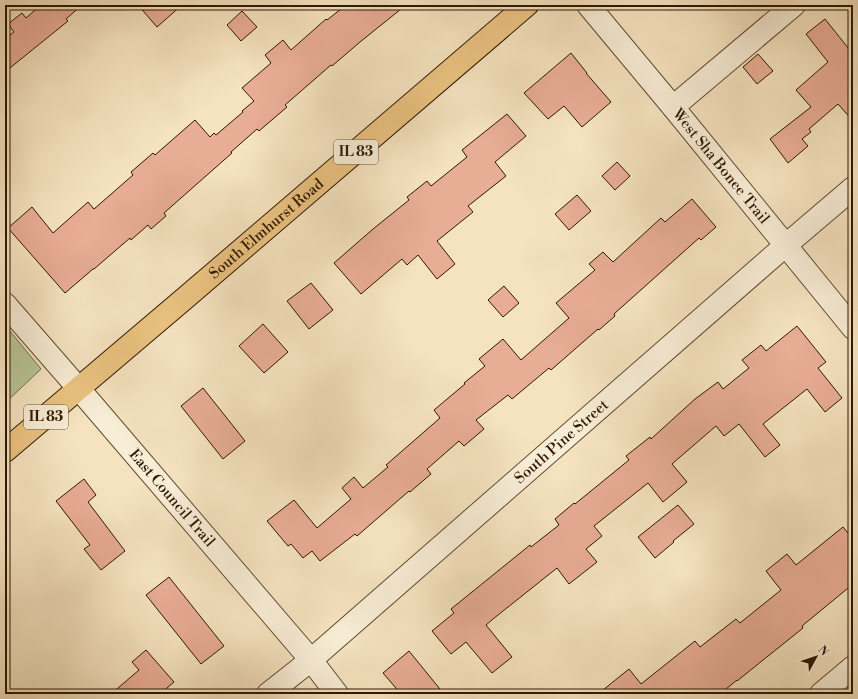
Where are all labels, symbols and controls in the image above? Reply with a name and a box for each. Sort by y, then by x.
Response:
street label: West Sha Bonee Trail [668,104,774,228]
road number: IL 83 [334,140,378,164]
street label: South Elmhurst Road [205,174,328,283]
street label: South Pine Street [510,395,613,488]
road number: IL 83 [24,405,68,429]
street label: East Council Trail [125,445,220,551]
north arrow [796,637,836,677]
text: N [815,643,831,659]

